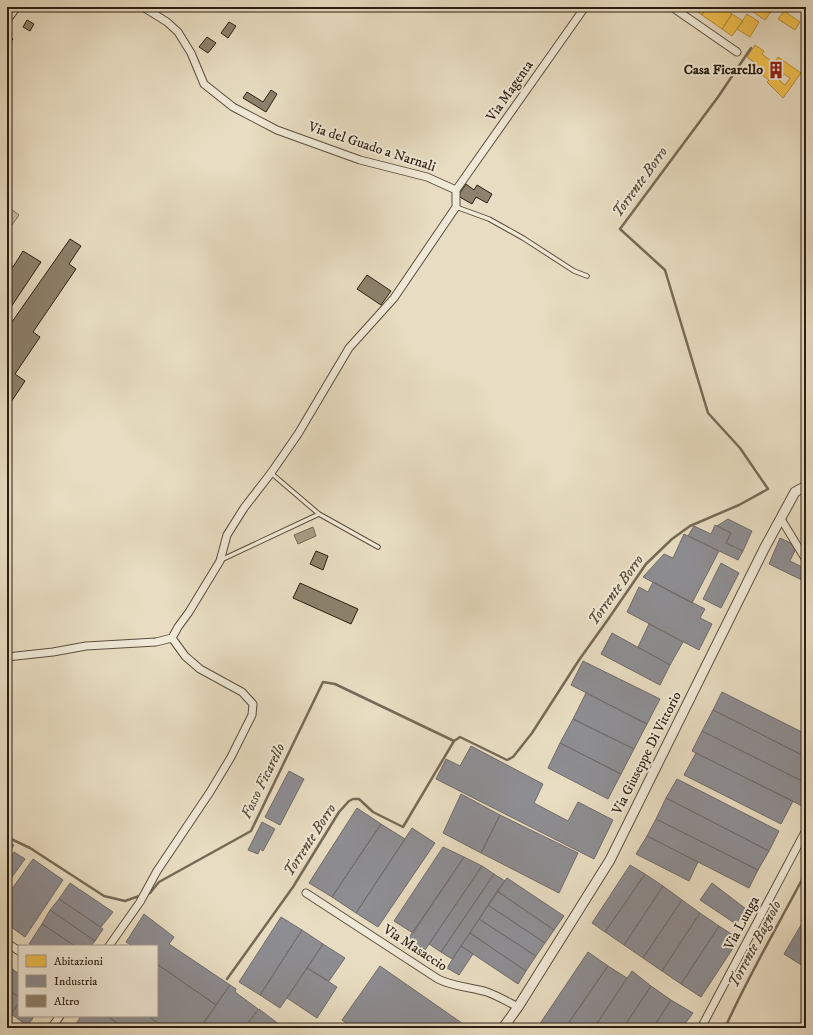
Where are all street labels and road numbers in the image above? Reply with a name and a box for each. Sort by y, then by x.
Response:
street label: Via Magenta [482,57,538,126]
street label: Via del Guado a Narnali [305,118,438,176]
street label: Via Giuseppe Di Vittorio [608,688,686,818]
street label: Via Lunga [720,893,764,954]
street label: Via Masaccio [379,920,451,976]

